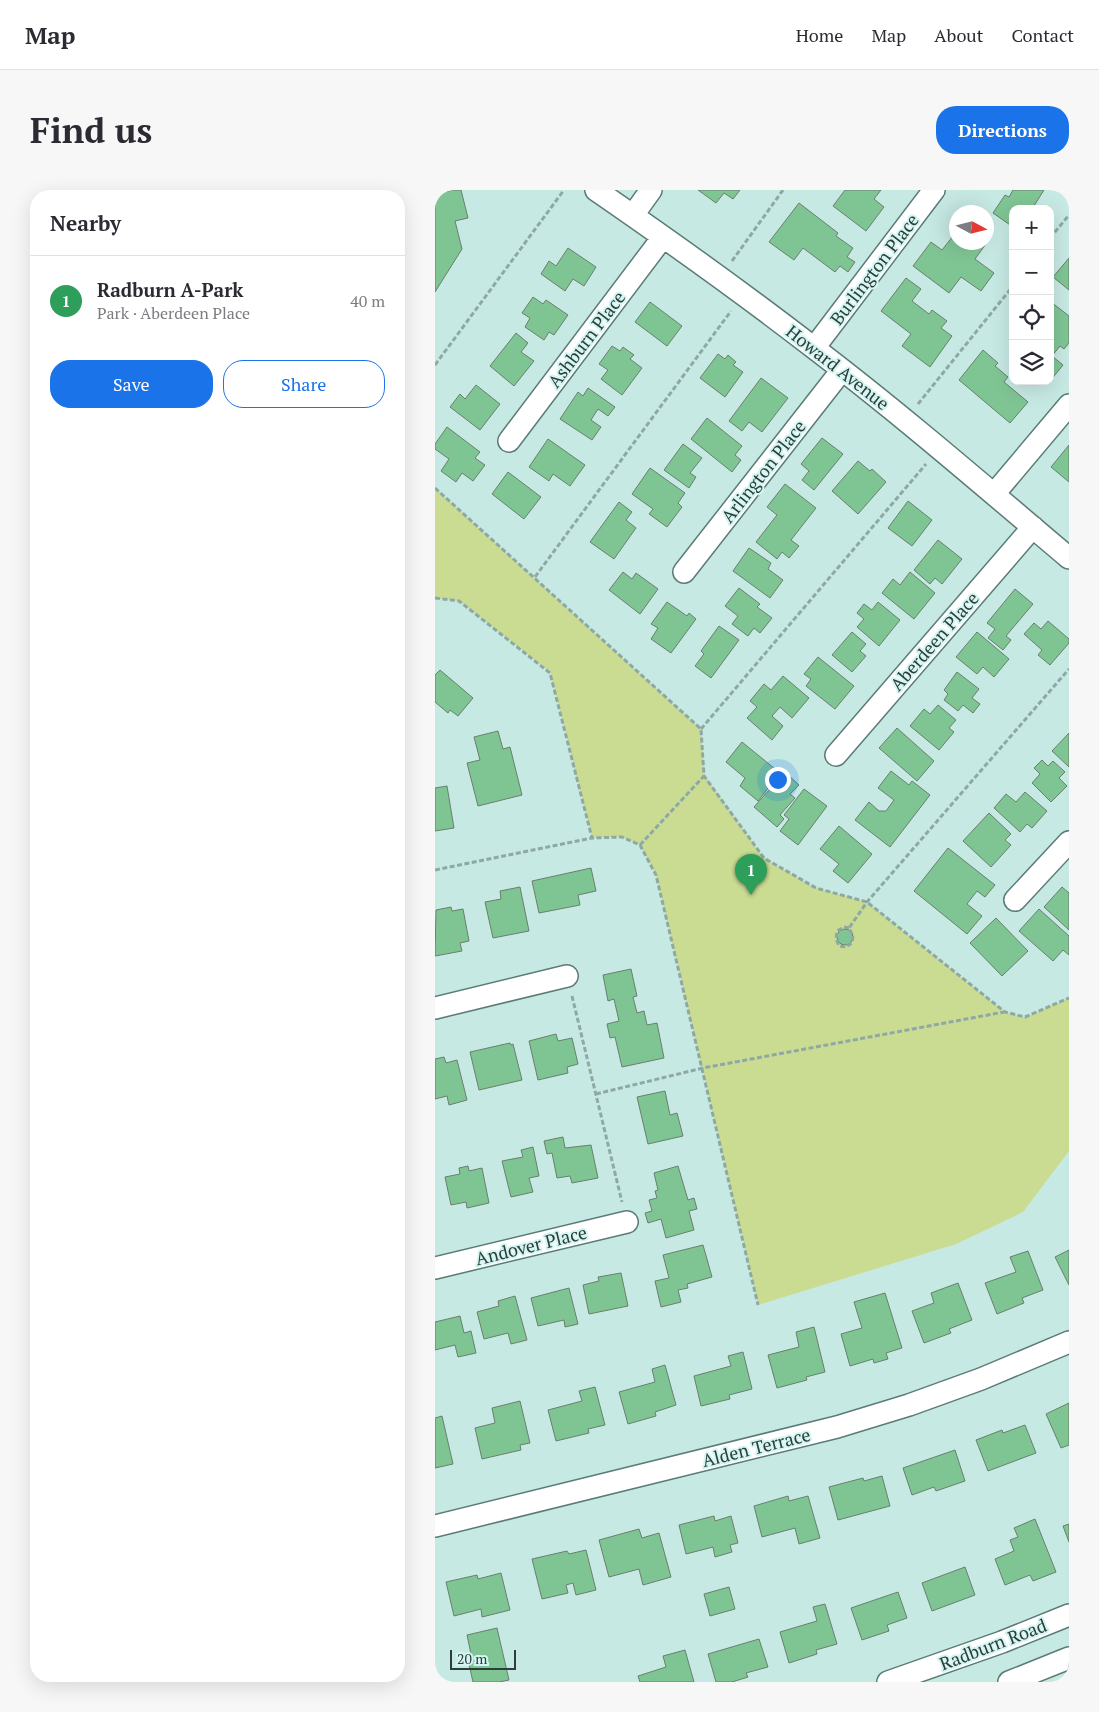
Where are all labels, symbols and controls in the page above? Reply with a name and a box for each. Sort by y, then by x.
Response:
text: Map [25,19,75,51]
text: Home [796,23,843,47]
text: Map [871,23,906,47]
text: About [934,23,983,47]
text: Contact [1011,23,1074,47]
button: Directions [936,106,1069,154]
text: Find us [30,107,152,153]
north arrow [949,205,994,250]
map controls [1009,205,1054,385]
button: + [1009,205,1054,250]
text: Nearby [50,209,121,237]
street label: Burlington Place [824,209,924,329]
button: − [1009,250,1054,295]
text: Radburn A-Park [97,277,243,302]
street label: Ashburn Place [542,286,630,392]
text: 1 [61,290,71,312]
text: 40 m [350,290,385,312]
button: locate [1009,295,1054,340]
text: Park · Aberdeen Place [97,302,250,324]
street label: Howard Avenue [781,319,895,415]
button: layers [1009,340,1054,385]
button: Save [50,360,213,408]
button: Share [223,360,385,408]
street label: Arlington Place [715,415,811,527]
street label: Aberdeen Place [884,586,984,696]
your location [765,767,791,793]
pin: 1 [735,854,767,895]
street label: Andover Place [473,1220,589,1270]
street label: Alden Terrace [699,1422,813,1472]
street label: Radburn Road [936,1613,1050,1675]
scale bar [450,1647,516,1670]
text: 20 m [457,1649,487,1668]

